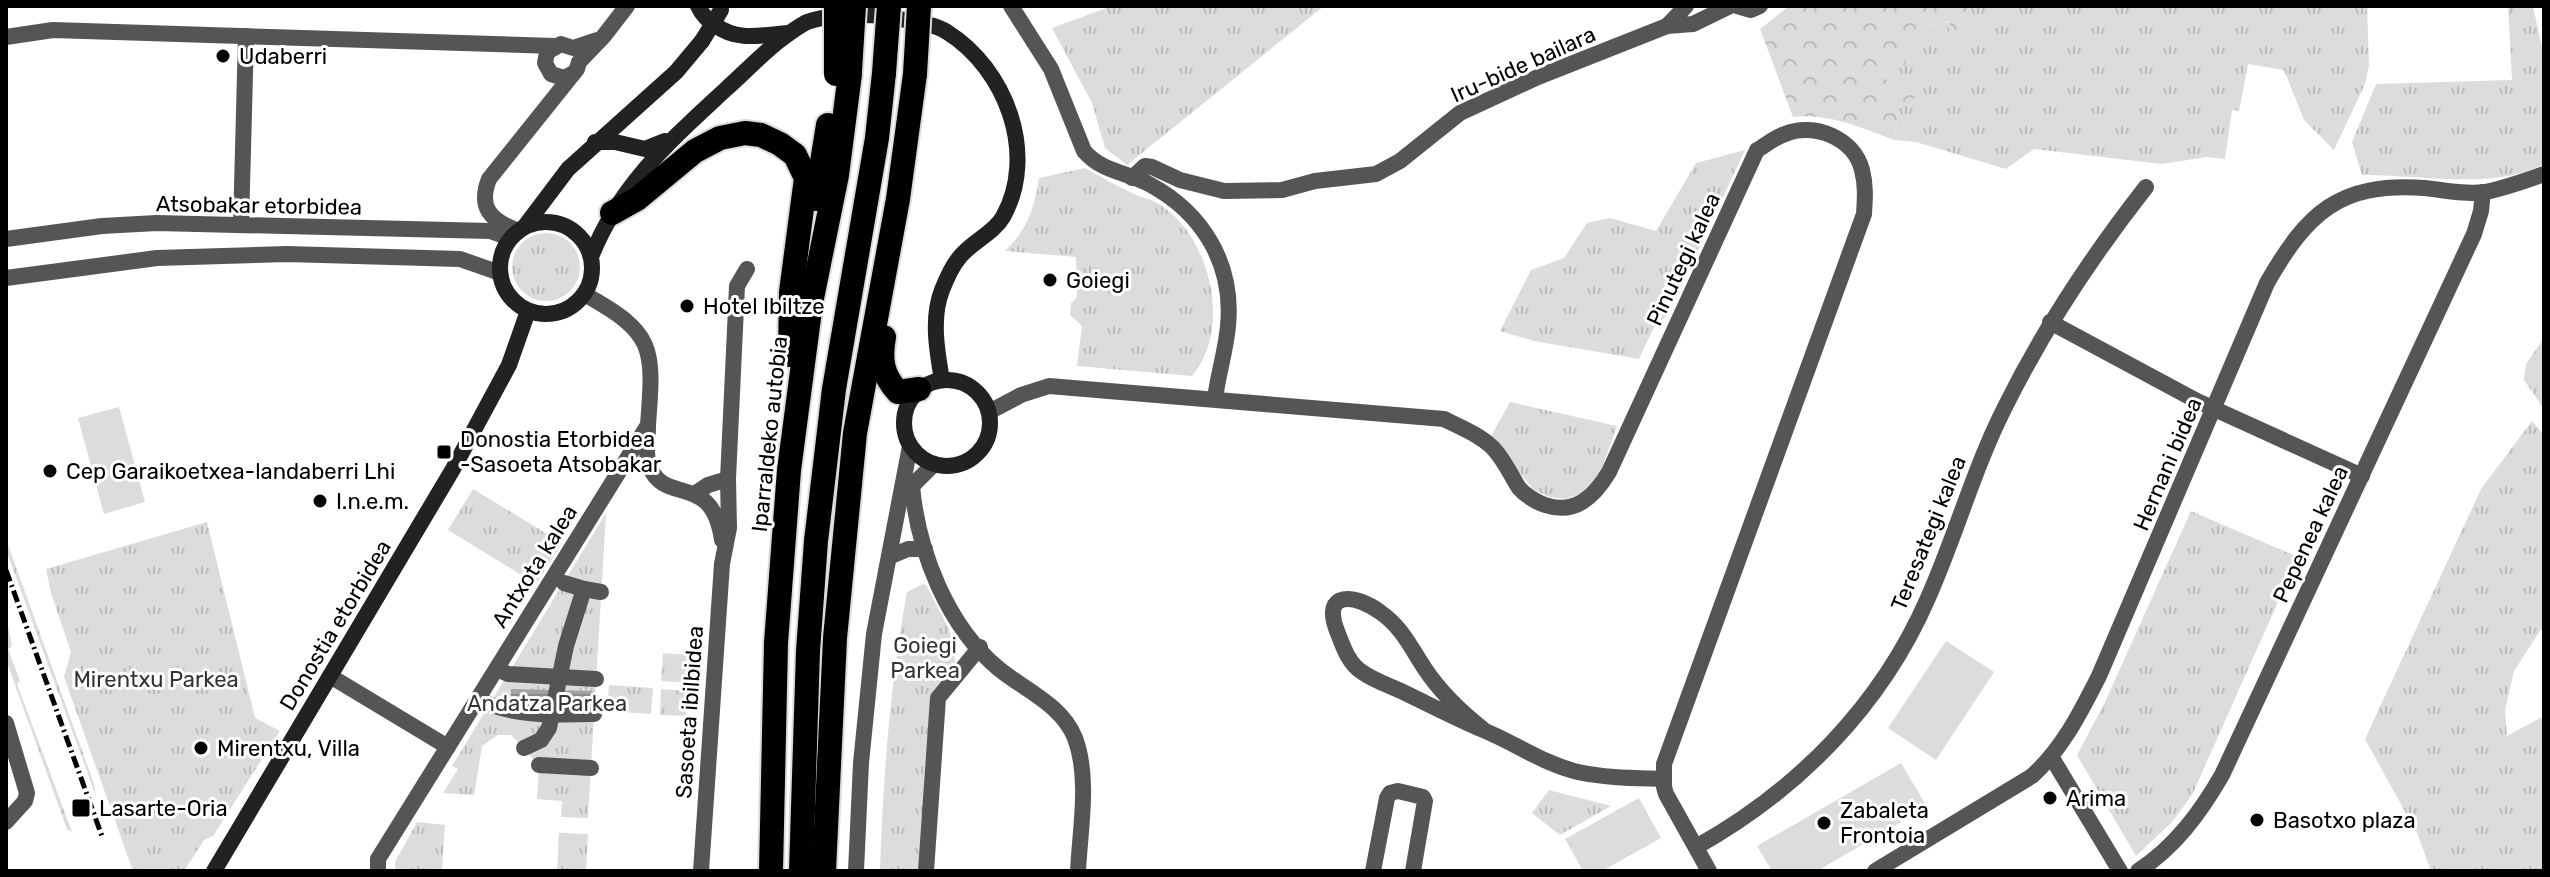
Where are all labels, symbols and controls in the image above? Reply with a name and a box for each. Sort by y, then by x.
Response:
street label: Iru-bide bailara [1447,20,1600,108]
place label: Udaberri [239,43,327,70]
marker: Udaberri [214,47,232,65]
street label: Pinutegi kalea [1641,188,1726,330]
street label: Atsobakar etorbidea [156,190,362,221]
place label: Goiegi [1066,267,1130,294]
marker: Goiegi [1041,271,1059,289]
place label: Hotel Ibiltze [703,293,825,320]
marker: Hotel Ibiltze [678,297,696,315]
street label: Iparraldeko autobia [746,335,793,533]
street label: Hernani bidea [2127,394,2208,535]
place label: Donostia Etorbidea -Sasoeta Atsobakar [460,426,662,478]
marker: Donostia Etorbidea -Sasoeta Atsobakar [435,443,453,461]
street label: Teresategi kalea [1885,452,1972,615]
place label: Cep Garaikoetxea-landaberri Lhi [66,458,395,485]
street label: Pepenea kalea [2267,461,2354,607]
marker: Cep Garaikoetxea-landaberri Lhi [41,462,59,480]
place label: I.n.e.m. [336,488,409,515]
marker: I.n.e.m. [311,492,329,510]
street label: Antxota kalea [486,500,583,633]
street label: Donostia etorbidea [274,535,397,715]
street label: Sasoeta ibilbidea [670,625,709,799]
park label: Goiegi Parkea [890,632,960,684]
park label: Mirentxu Parkea [73,666,239,693]
park label: Andatza Parkea [467,690,627,717]
place label: Mirentxu, Villa [217,735,360,762]
marker: Mirentxu, Villa [192,739,210,757]
place label: Arima [2066,785,2126,812]
marker: Arima [2041,789,2059,807]
place label: Lasarte-Oria [99,795,228,822]
marker: Lasarte-Oria [70,797,92,819]
place label: Zabaleta Frontoia [1840,797,1929,849]
place label: Basotxo plaza [2273,807,2416,834]
marker: Basotxo plaza [2248,811,2266,829]
marker: Zabaleta Frontoia [1815,814,1833,832]

